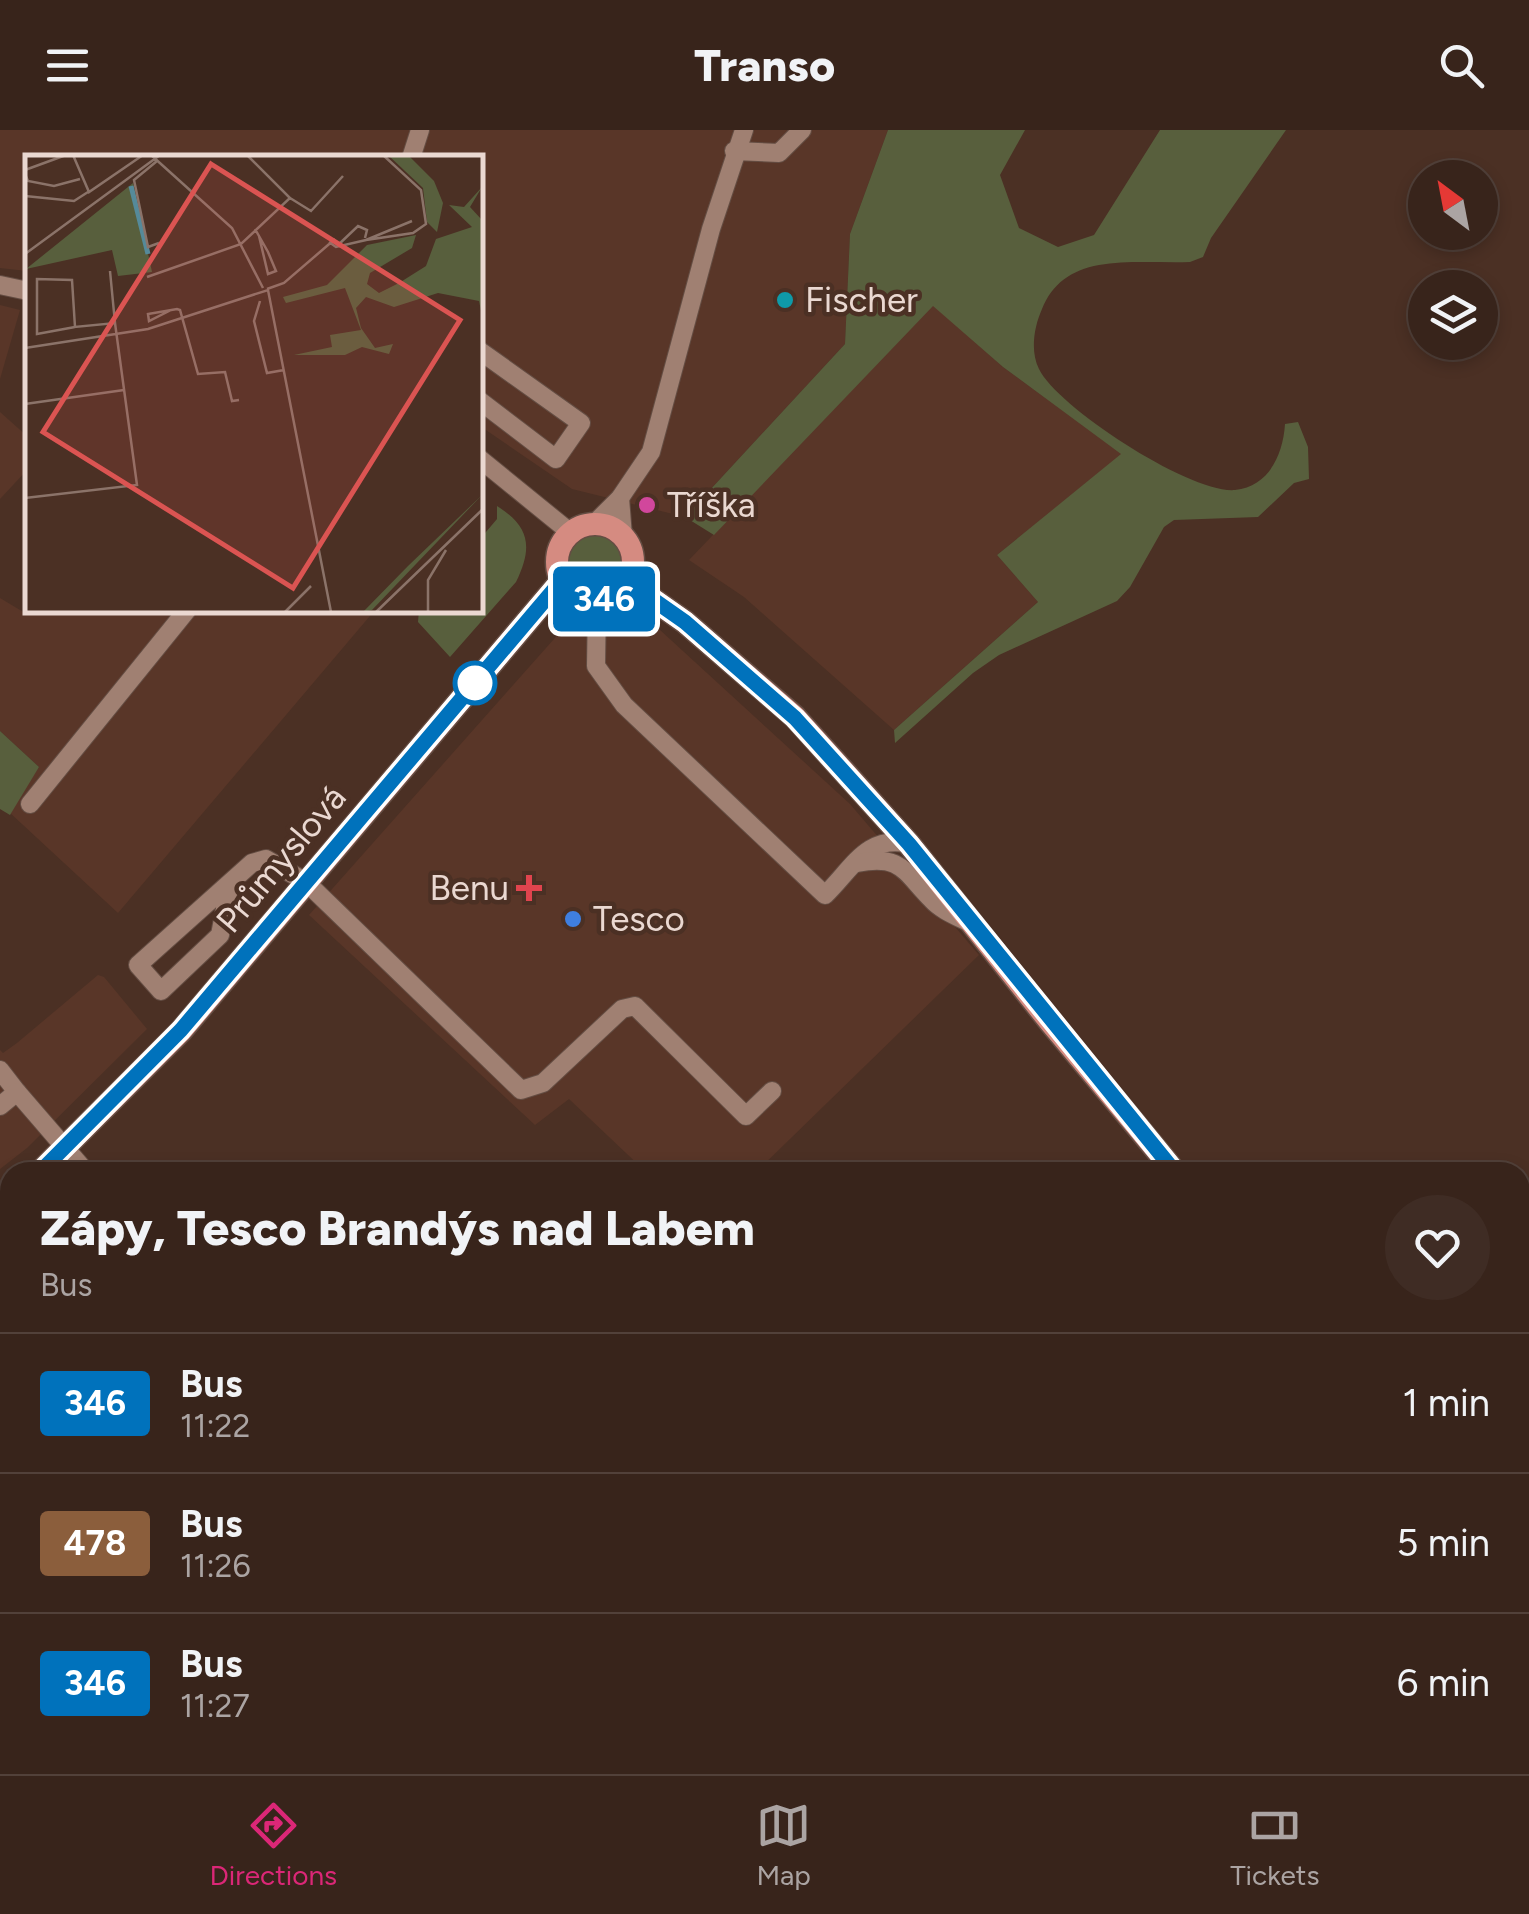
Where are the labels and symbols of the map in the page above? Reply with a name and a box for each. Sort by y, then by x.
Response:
inset map [25,155,482,612]
north arrow [1408,160,1498,250]
place label: Fischer [805,279,918,321]
marker: Fischer [774,289,796,311]
place label: Tříška [667,484,756,526]
marker: Tříška [636,494,658,516]
line badge: 346 [546,566,662,632]
unlabelled marker [454,662,496,704]
street label: Průmyslová [207,777,355,941]
place label: Benu [429,867,509,909]
marker: Benu [518,877,540,899]
place label: Tesco [593,898,685,940]
marker: Tesco [562,908,584,930]

